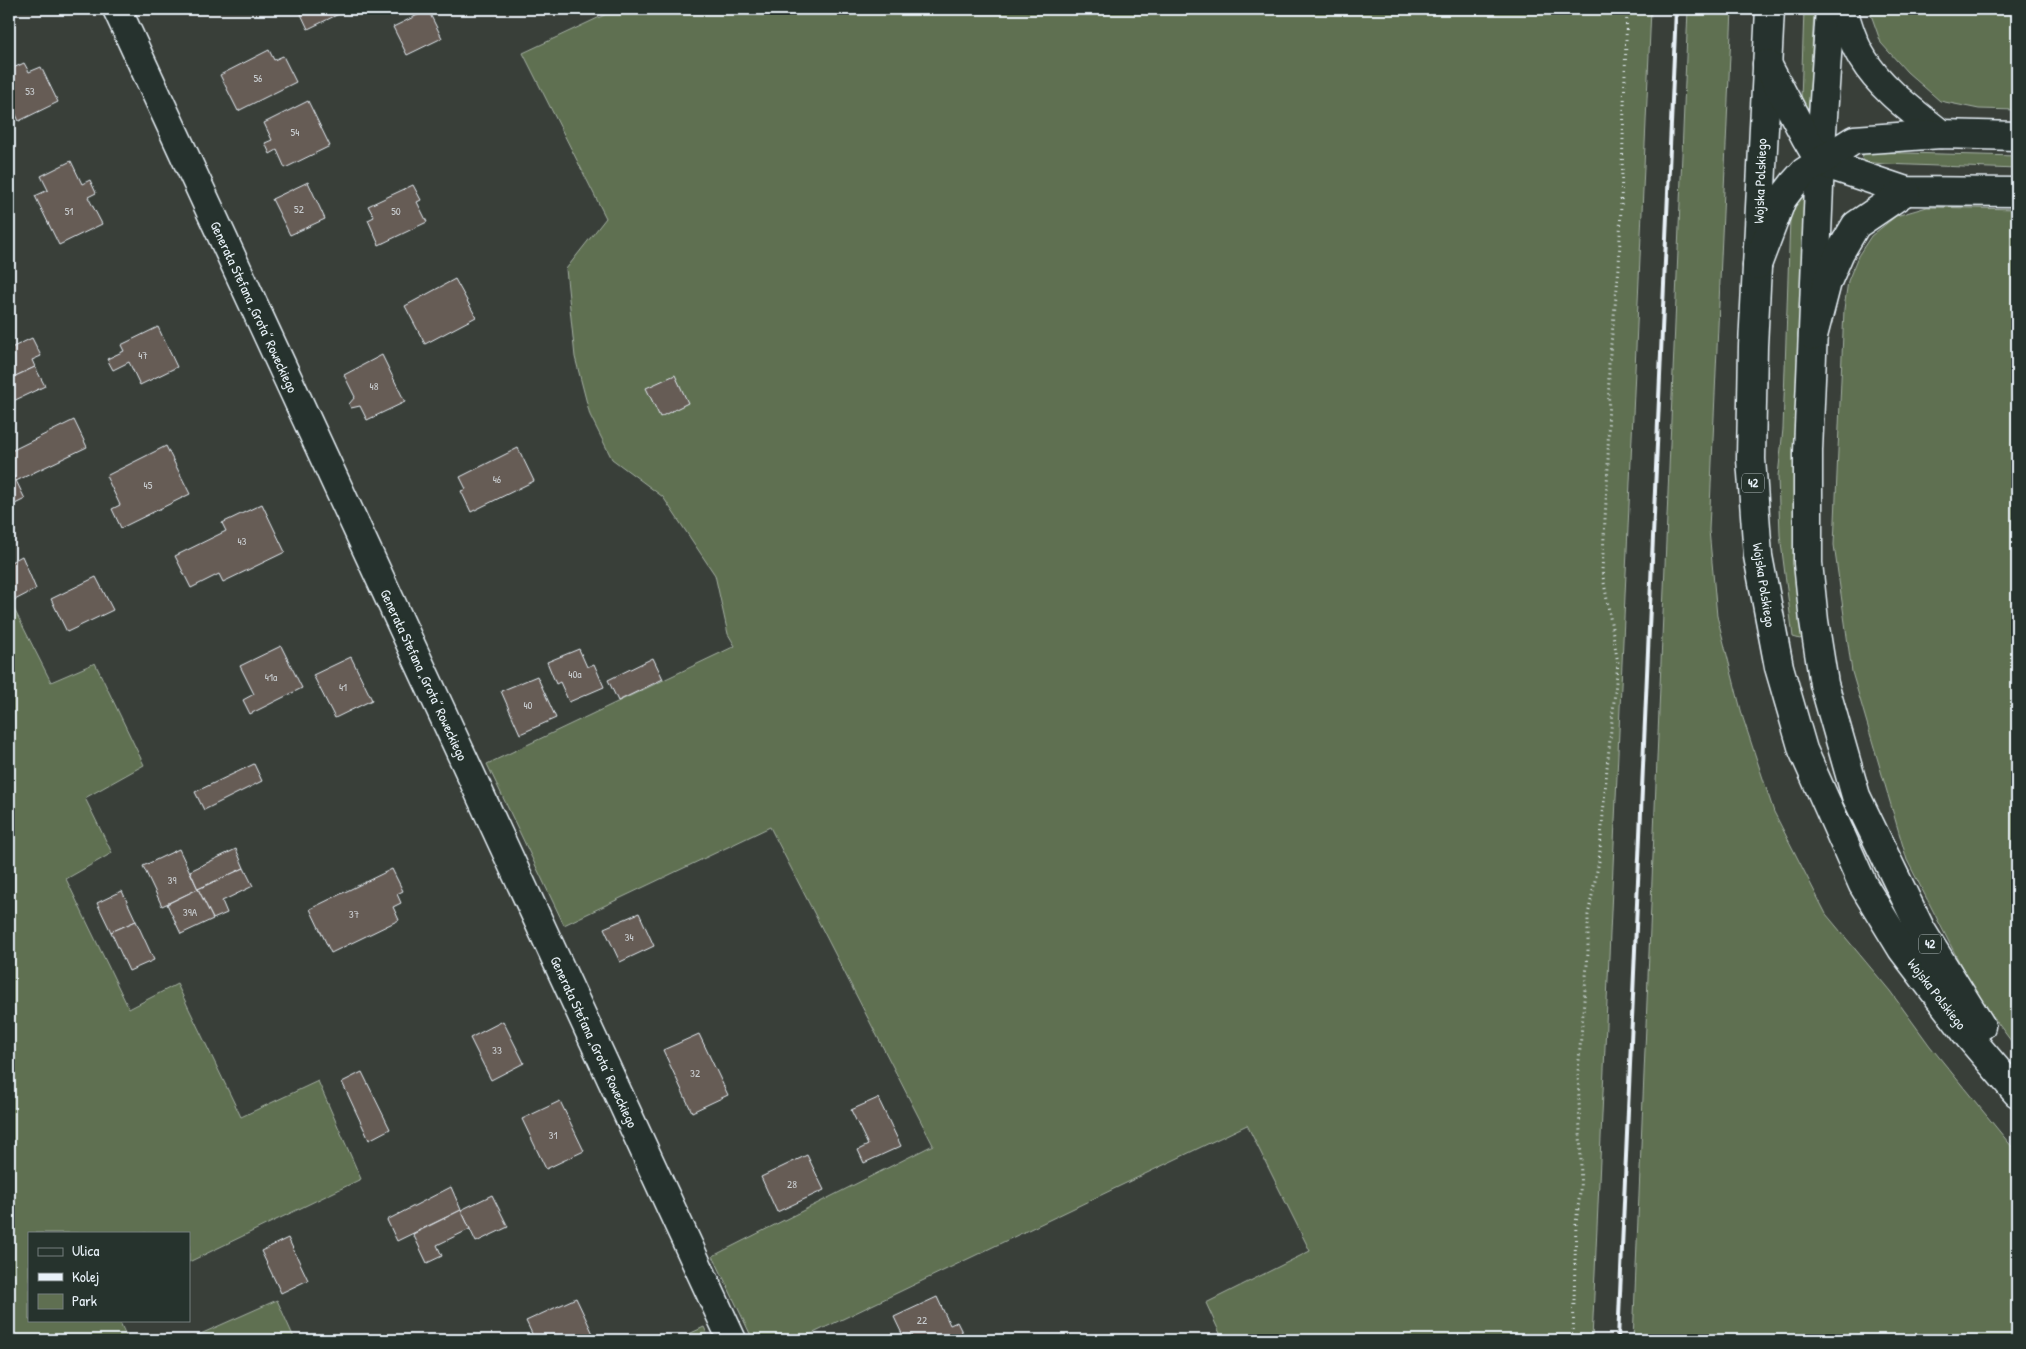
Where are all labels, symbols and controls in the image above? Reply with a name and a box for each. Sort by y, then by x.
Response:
house number: 56 [253,71,263,85]
house number: 53 [25,84,35,98]
house number: 54 [291,125,299,139]
street label: Wojska Polskiego [1749,138,1771,224]
house number: 52 [294,202,304,216]
house number: 51 [65,204,73,218]
house number: 50 [391,204,401,218]
street label: Generała Stefana „Grota” Roweckiego [205,218,303,396]
house number: 47 [138,348,148,362]
house number: 48 [370,379,379,393]
house number: 46 [493,472,502,486]
road number: 42 [1742,473,1764,492]
house number: 45 [144,478,153,492]
house number: 43 [237,534,247,548]
street label: Wojska Polskiego [1747,541,1781,629]
street label: Generała Stefana „Grota” Roweckiego [375,586,473,764]
house number: 40a [568,667,582,681]
house number: 41a [265,670,278,684]
house number: 41 [339,680,347,694]
house number: 40 [523,698,533,712]
house number: 39 [168,873,176,887]
house number: 39A [183,905,198,919]
house number: 37 [349,907,359,921]
house number: 34 [624,930,634,944]
road number: 42 [1919,934,1941,954]
street label: Generała Stefana „Grota” Roweckiego [545,953,643,1131]
street label: Wojska Polskiego [1903,954,1971,1034]
house number: 33 [492,1043,502,1057]
house number: 32 [690,1066,700,1080]
house number: 31 [549,1128,557,1142]
house number: 28 [787,1177,797,1191]
legend [28,1232,190,1322]
text: Ulica [72,1240,99,1261]
text: Kolej [72,1266,99,1287]
text: Park [72,1290,97,1311]
house number: 22 [917,1313,927,1327]

